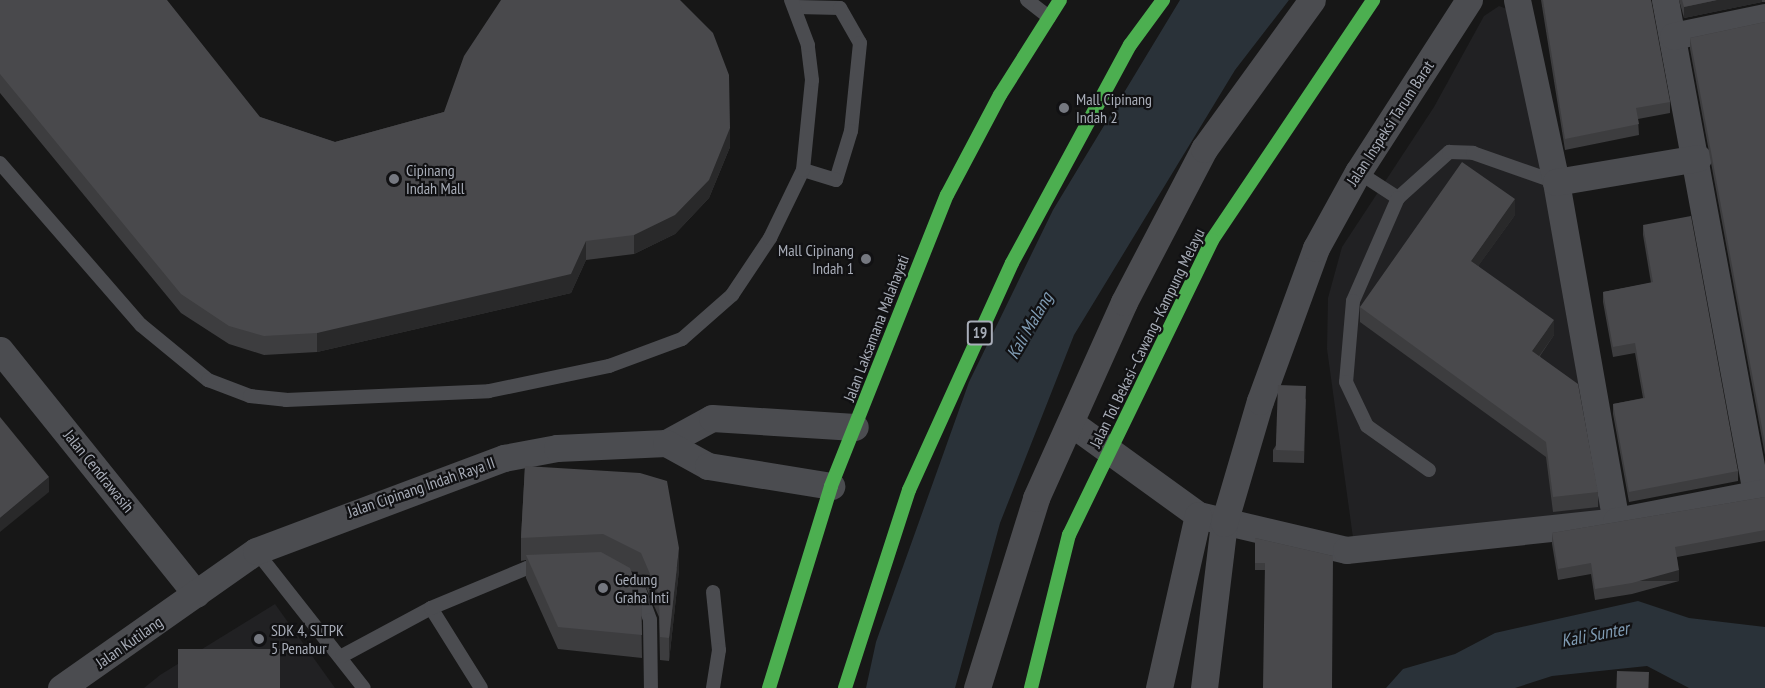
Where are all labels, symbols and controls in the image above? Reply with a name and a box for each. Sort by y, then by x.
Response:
street label: Jalan Inspeksi Tarum Barat [1342,57,1438,189]
place label: Mall Cipinang Indah 2 [1076,89,1152,127]
marker: Mall Cipinang Indah 2 [1057,101,1071,115]
place label: Cipinang Indah Mall [406,160,465,198]
marker: Cipinang Indah Mall [387,172,401,186]
street label: Jalan Tol Bekasi–Cawang–Kampung Melayu [1085,225,1209,451]
place label: Mall Cipinang Indah 1 [778,240,854,278]
street label: Jalan Laksamana Malahayati [839,252,913,404]
marker: Mall Cipinang Indah 1 [859,252,873,266]
water label: Kali Malang [1002,289,1058,363]
road number: 19 [966,321,994,345]
street label: Jalan Cendrawasih [60,426,138,516]
street label: Jalan Cipinang Indah Raya II [345,453,497,521]
place label: Gedung Graha Inti [615,569,669,607]
marker: Gedung Graha Inti [596,581,610,595]
street label: Jalan Kutilang [92,612,166,672]
water label: Kali Sunter [1559,618,1631,652]
place label: SDK 4, SLTPK 5 Penabur [271,620,345,658]
marker: SDK 4, SLTPK 5 Penabur [252,632,266,646]

